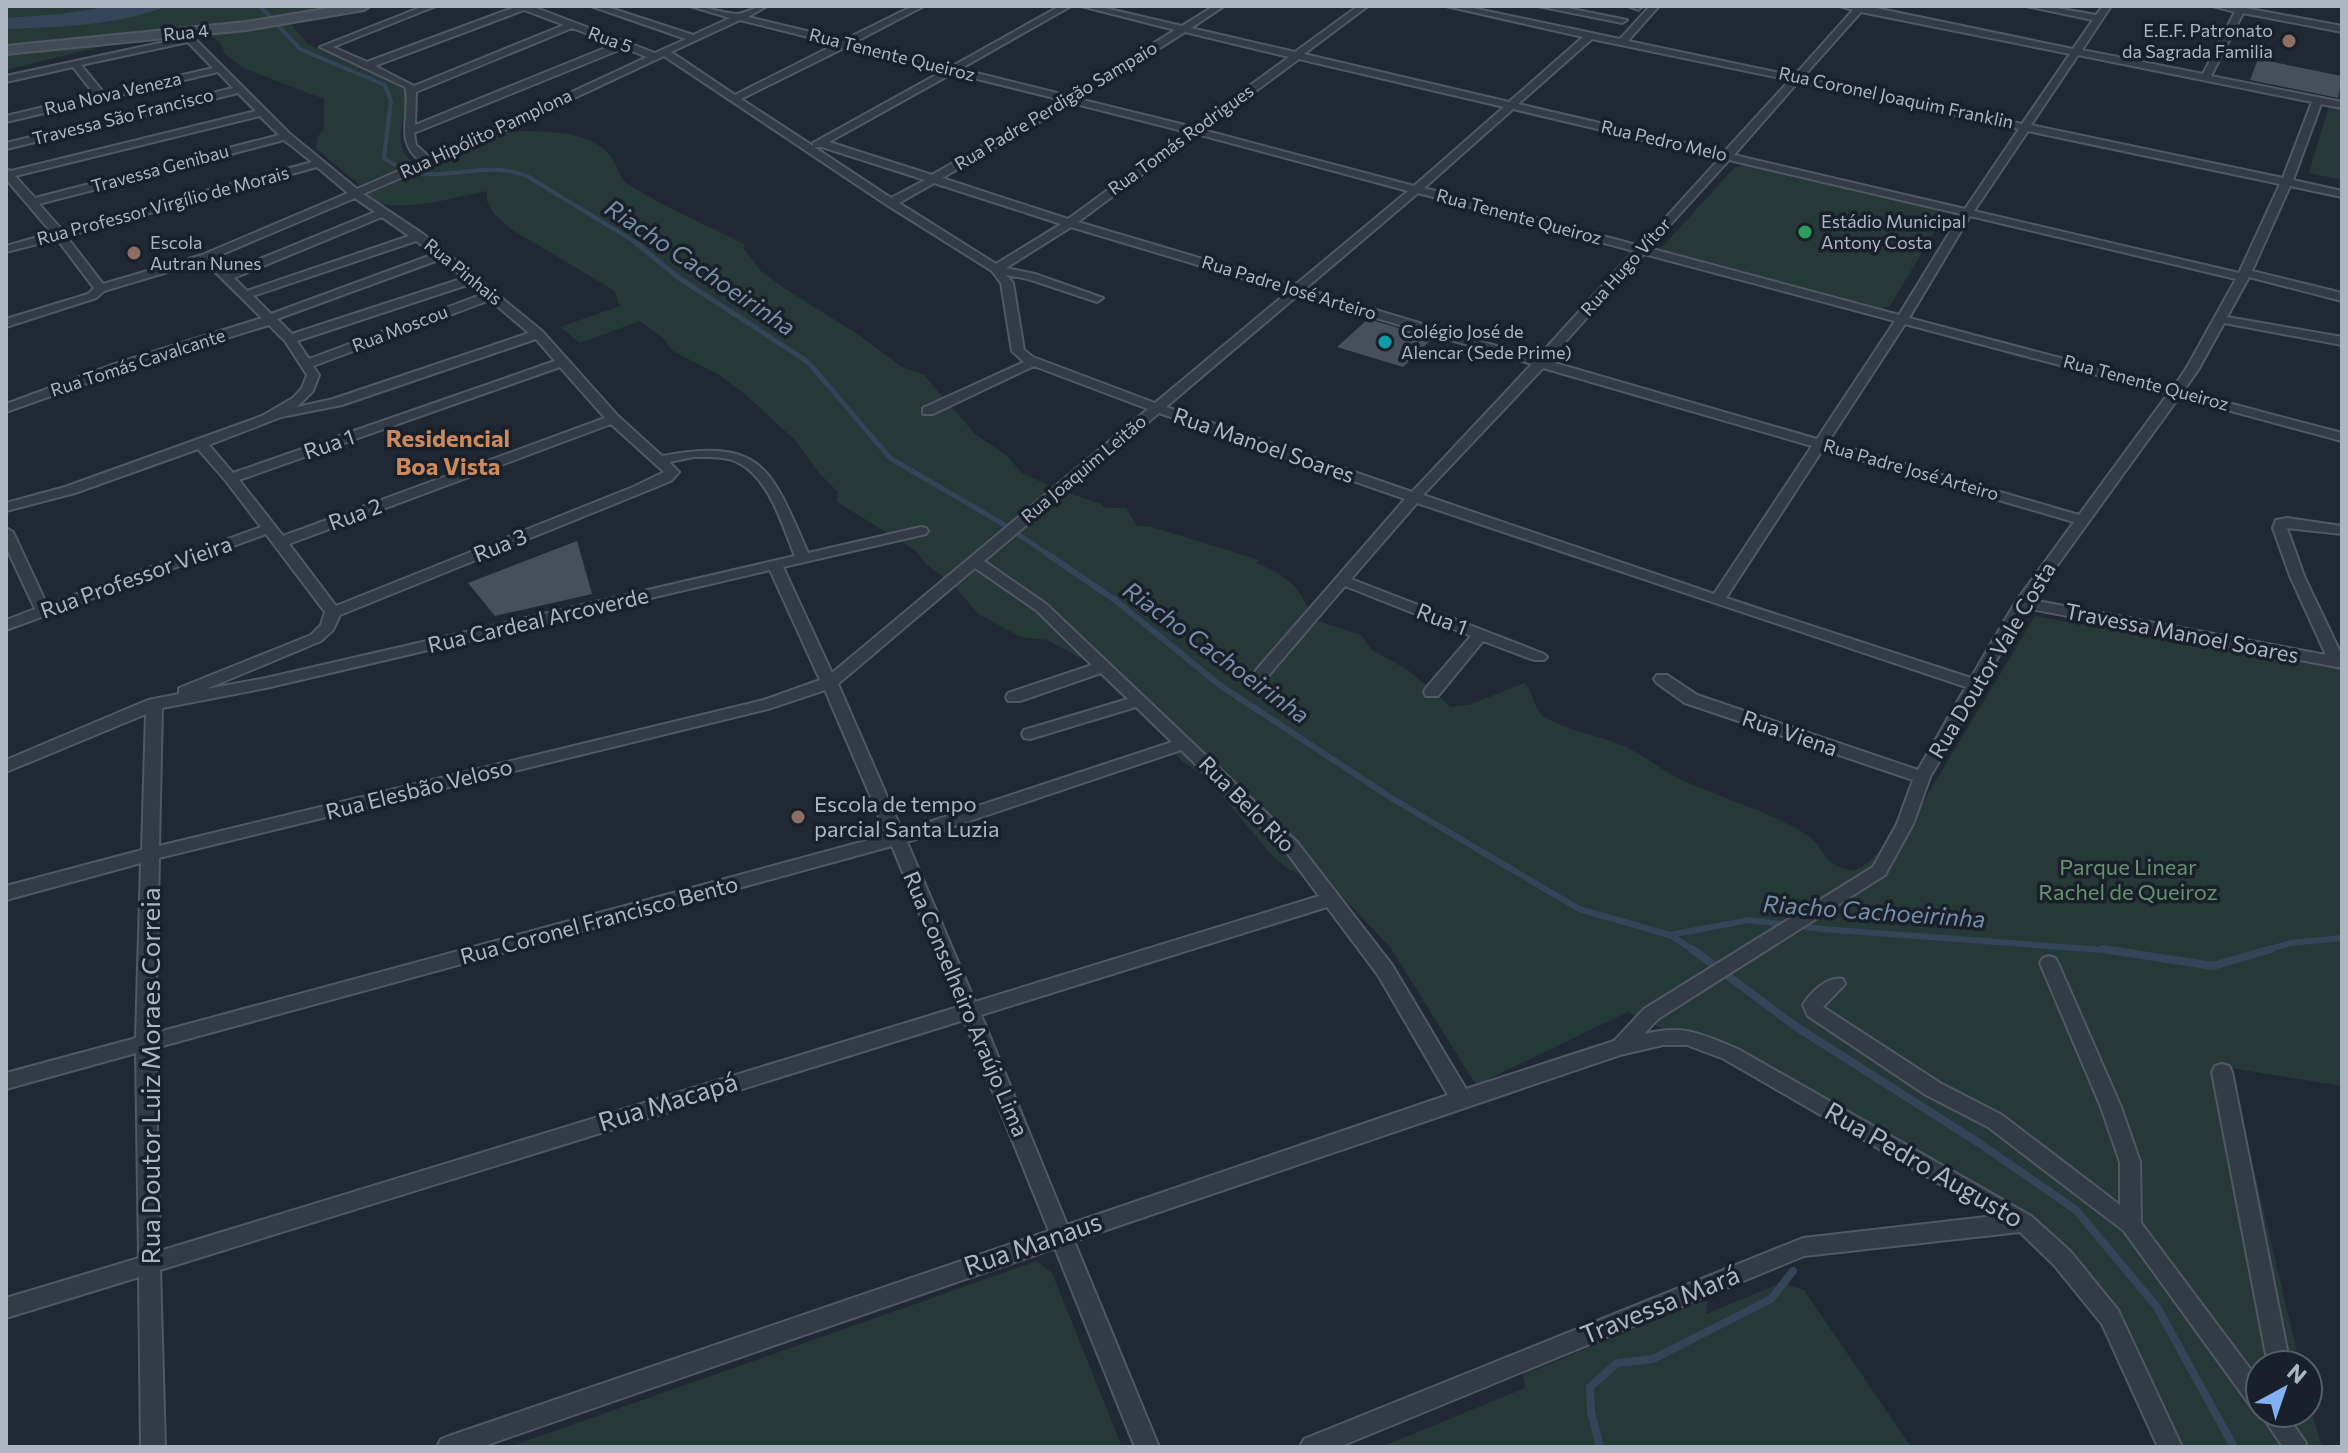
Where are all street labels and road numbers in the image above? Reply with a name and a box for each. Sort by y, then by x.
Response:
street label: Rua 4 [162,19,210,45]
street label: Rua 5 [585,21,635,57]
street label: Rua Tenente Queiroz [807,23,978,85]
street label: Rua Padre Perdigão Sampaio [950,36,1161,174]
street label: Rua Coronel Joaquim Franklin [1777,61,2016,133]
street label: Rua Nova Veneza [42,67,183,119]
street label: Rua Tomás Rodrigues [1103,79,1257,199]
street label: Travessa São Francisco [30,83,216,149]
street label: Rua Hipólito Pamplona [396,84,575,183]
street label: Rua Pedro Melo [1599,115,1729,165]
street label: Travessa Genibau [88,139,231,197]
street label: Rua Professor Virgílio de Morais [34,161,291,249]
street label: Rua Tenente Queiroz [1434,183,1604,249]
street label: Rua Hugo Vítor [1576,213,1675,320]
street label: Rua Pinhais [420,233,507,309]
street label: Rua Padre José Arteiro [1199,250,1379,324]
street label: Rua Moscou [349,300,451,356]
street label: Rua Tomás Cavalcante [48,323,228,401]
street label: Rua Tenente Queiroz [2061,349,2231,415]
street label: Rua Manoel Soares [1170,401,1358,488]
street label: Rua Joaquim Leitão [1016,409,1150,527]
street label: Rua 1 [300,422,358,465]
street label: Rua Padre José Arteiro [1821,433,2001,505]
street label: Rua 2 [324,491,385,536]
street label: Rua 3 [469,522,530,567]
street label: Rua Professor Vieira [36,529,235,624]
street label: Rua Doutor Vale Costa [1922,557,2061,763]
street label: Rua Cardeal Arcoverde [425,581,651,658]
street label: Rua 1 [1413,597,1471,640]
street label: Travessa Manoel Soares [2063,597,2301,668]
street label: Rua Viena [1739,704,1841,761]
street label: Rua Belo Rio [1194,750,1301,857]
street label: Rua Elesbão Veloso [323,752,515,825]
street label: Rua Conselheiro Araújo Lima [898,867,1035,1141]
street label: Rua Coronel Francisco Bento [457,869,741,970]
street label: Rua Doutor Luiz Moraes Correia [134,887,165,1265]
street label: Rua Macapá [594,1065,741,1136]
street label: Rua Pedro Augusto [1820,1094,2030,1233]
street label: Rua Manaus [960,1205,1105,1281]
street label: Travessa Mará [1575,1258,1743,1350]

